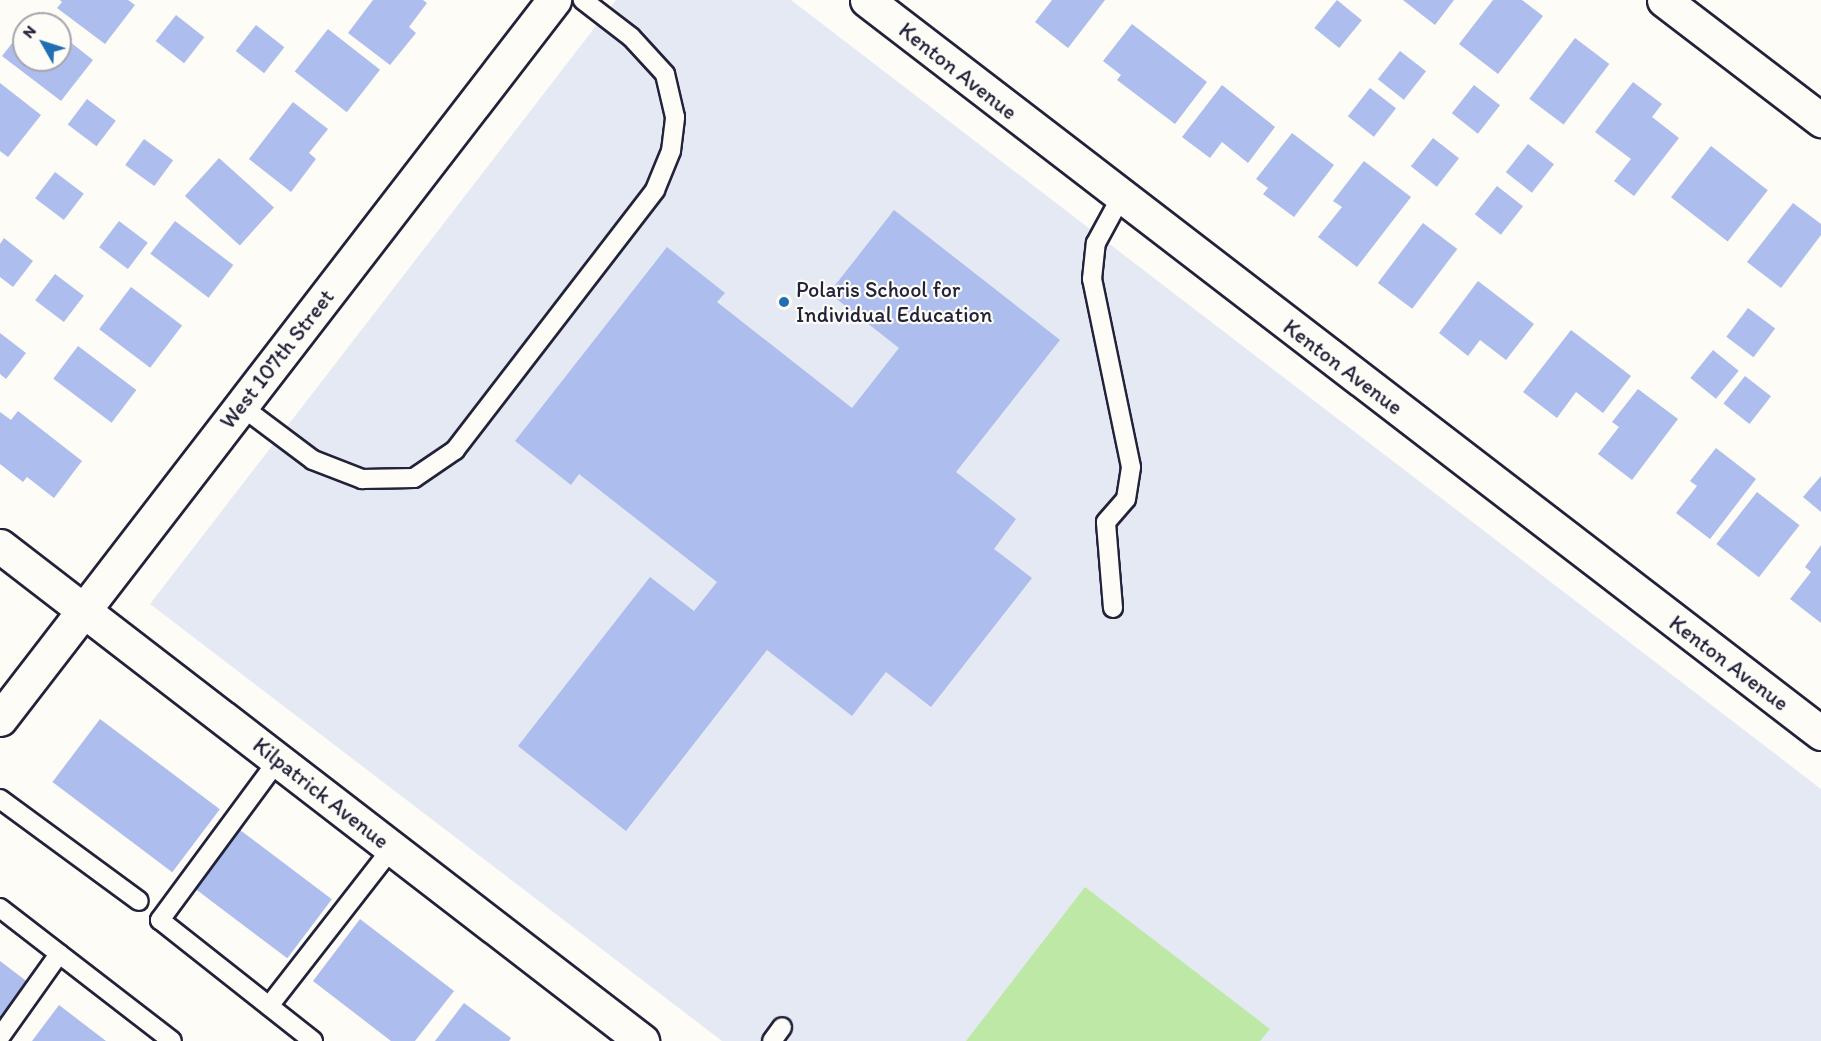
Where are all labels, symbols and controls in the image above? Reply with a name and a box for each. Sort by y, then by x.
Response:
north arrow [12,12,72,72]
street label: Kenton Avenue [894,17,1022,125]
text: N [18,21,40,42]
place label: Polaris School for Individual Education [796,276,992,328]
street label: West 107th Street [215,284,339,434]
marker: Polaris School for Individual Education [777,295,791,309]
street label: Kenton Avenue [1278,314,1408,420]
street label: Kenton Avenue [1664,610,1794,716]
street label: Kilpatrick Avenue [248,732,394,854]

